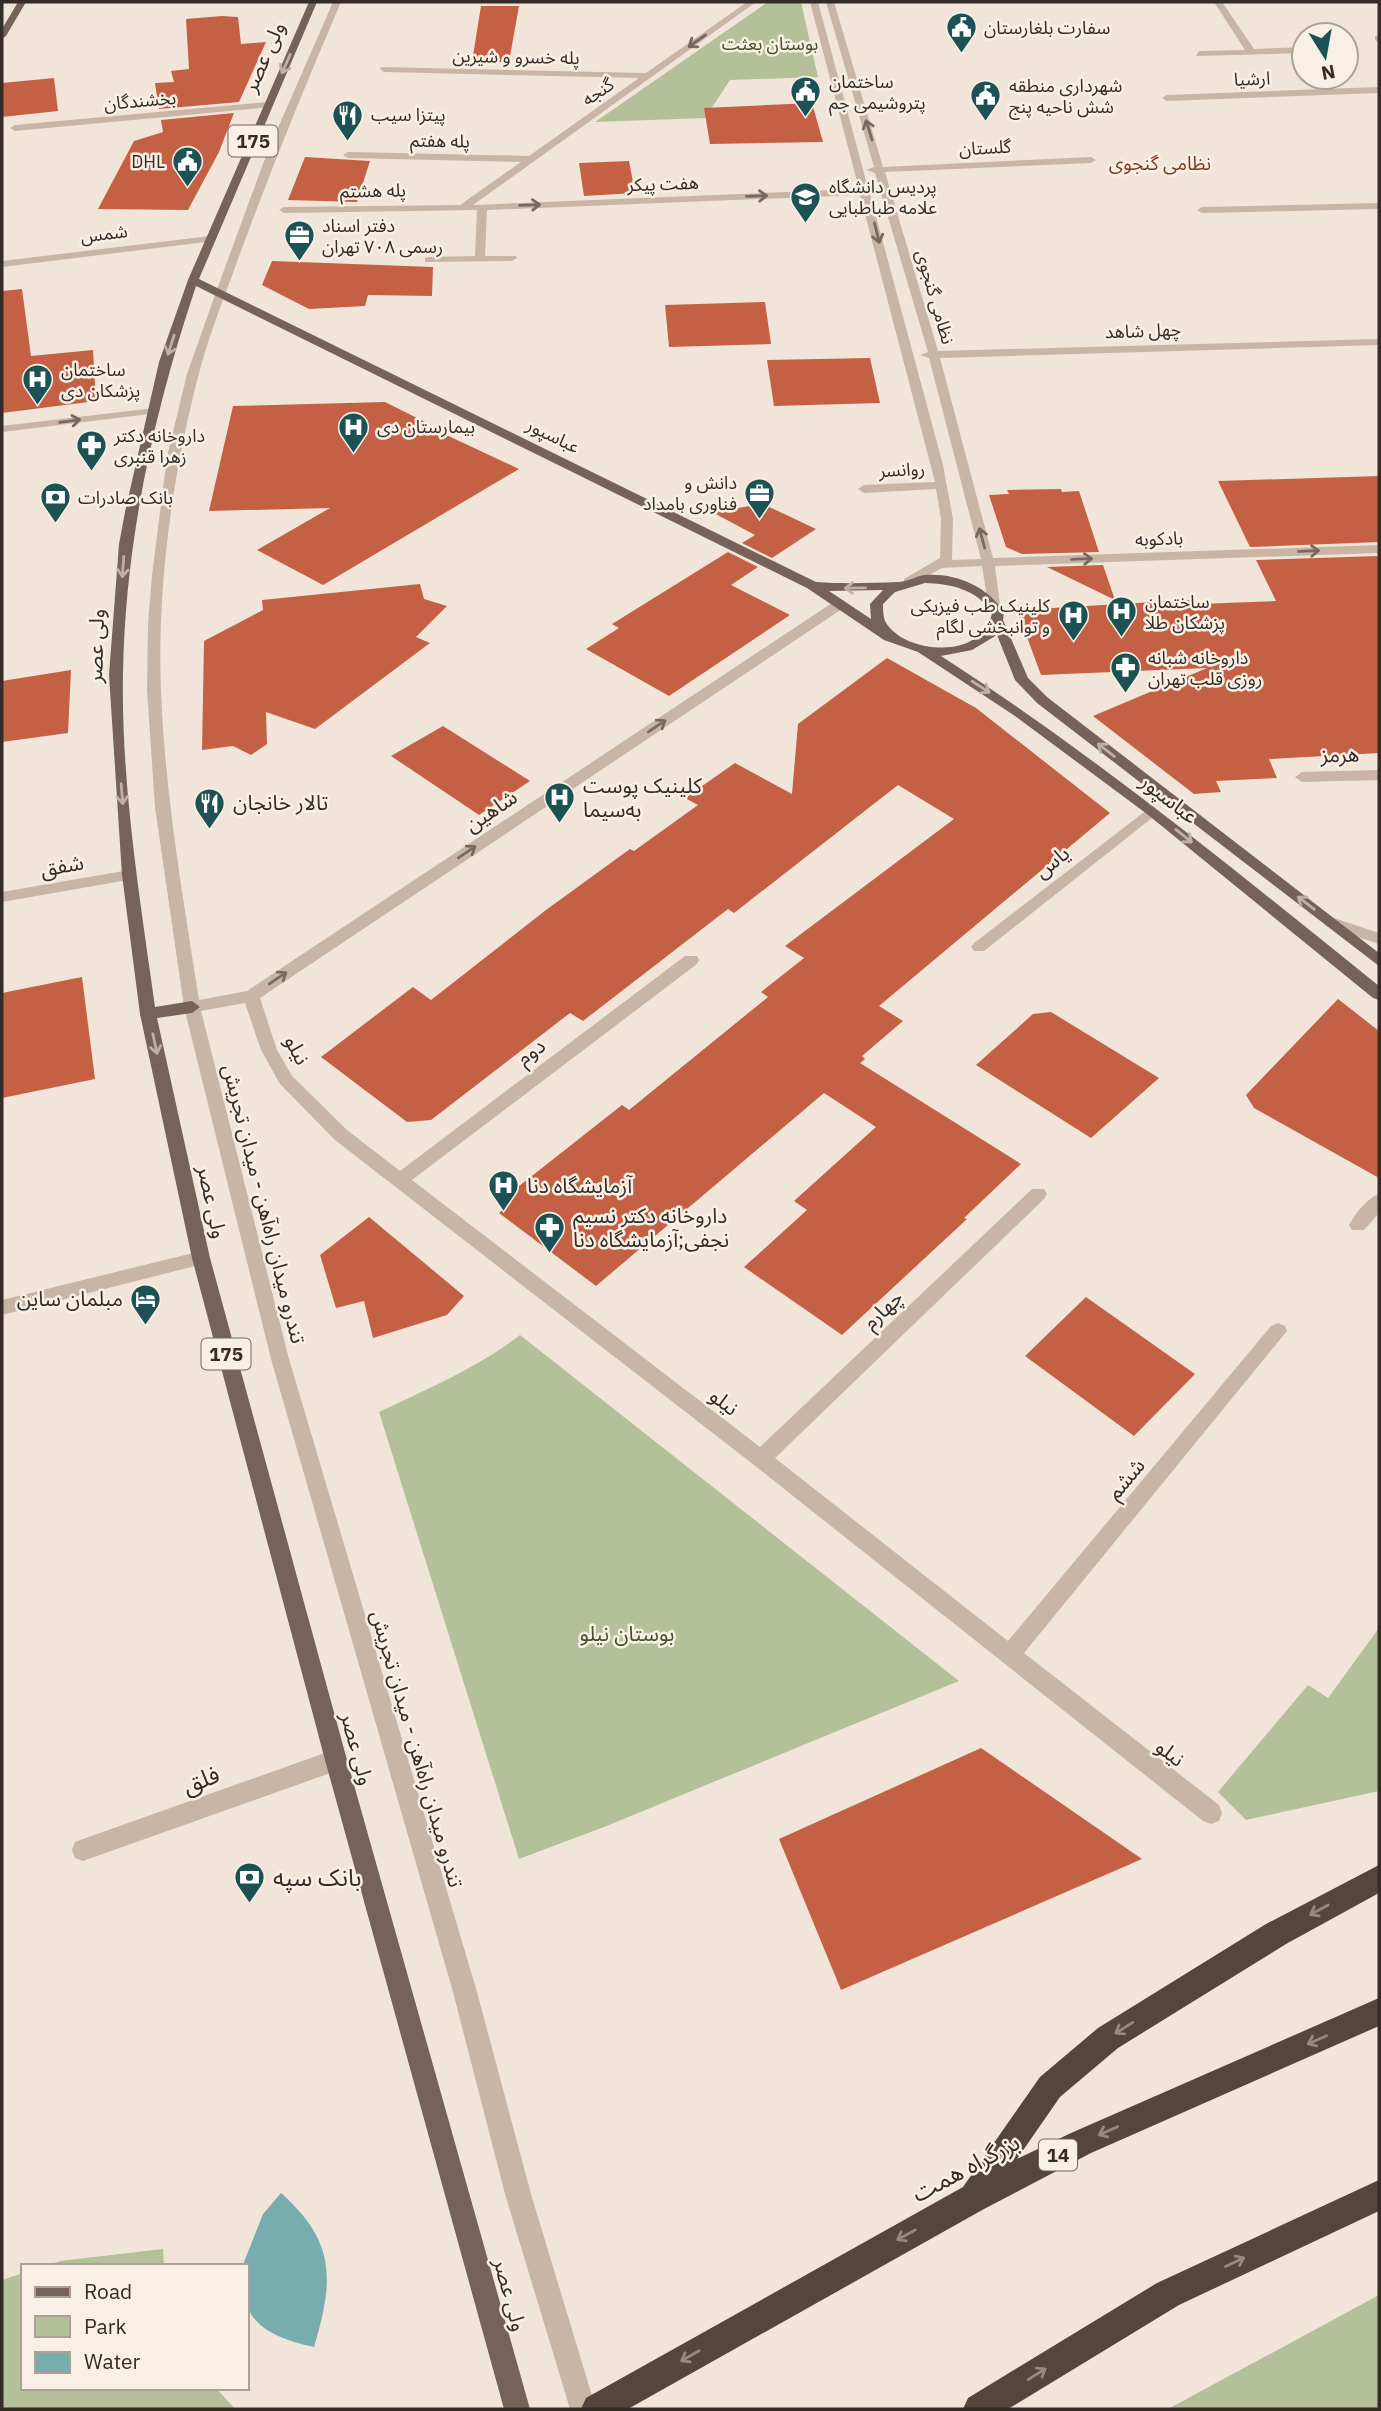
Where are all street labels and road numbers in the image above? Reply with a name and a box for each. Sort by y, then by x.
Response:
street label: ولی عصر [235,17,291,97]
street label: پله خسرو و شیرین [452,44,580,69]
street label: ارشیا [1233,66,1271,91]
street label: گنجه [577,72,619,111]
street label: بخشندگان [103,86,177,115]
road number: 175 [229,125,278,156]
street label: پله هفتم [410,128,470,155]
street label: گلستان [958,135,1012,160]
street label: هفت پیکر [626,171,699,196]
street label: پله هشتم [340,178,406,205]
street label: شمس [79,219,129,248]
street label: نظامی گنجوی [911,247,960,347]
street label: چهل شاهد [1104,318,1182,343]
street label: عباسپور [522,412,584,458]
street label: روانسر [877,457,926,482]
street label: بادکوبه [1135,526,1183,551]
street label: ولی عصر [80,608,110,684]
street label: هرمز [1319,740,1360,768]
street label: عباسپور [1134,766,1204,830]
street label: شاهین [459,782,522,838]
street label: یاس [1028,839,1075,884]
street label: شفق [38,847,86,883]
street label: نیلو [279,1030,317,1069]
street label: دوم [510,1031,552,1074]
street label: تندرو میدان راه‌آهن - میدان تجریش [217,1061,313,1346]
street label: ولی عصر [191,1162,234,1241]
street label: چهارم [856,1283,911,1338]
road number: 175 [202,1338,250,1370]
street label: نیلو [704,1381,745,1421]
street label: ششم [1100,1452,1152,1506]
street label: تندرو میدان راه‌آهن - میدان تجریش [365,1607,471,1891]
street label: ولی عصر [335,1708,381,1788]
street label: نیلو [1150,1732,1191,1772]
street label: فلق [178,1758,224,1800]
street label: بزرگراه همت [906,2125,1025,2209]
road number: 14 [1039,2140,1077,2170]
street label: ولی عصر [488,2254,534,2334]

